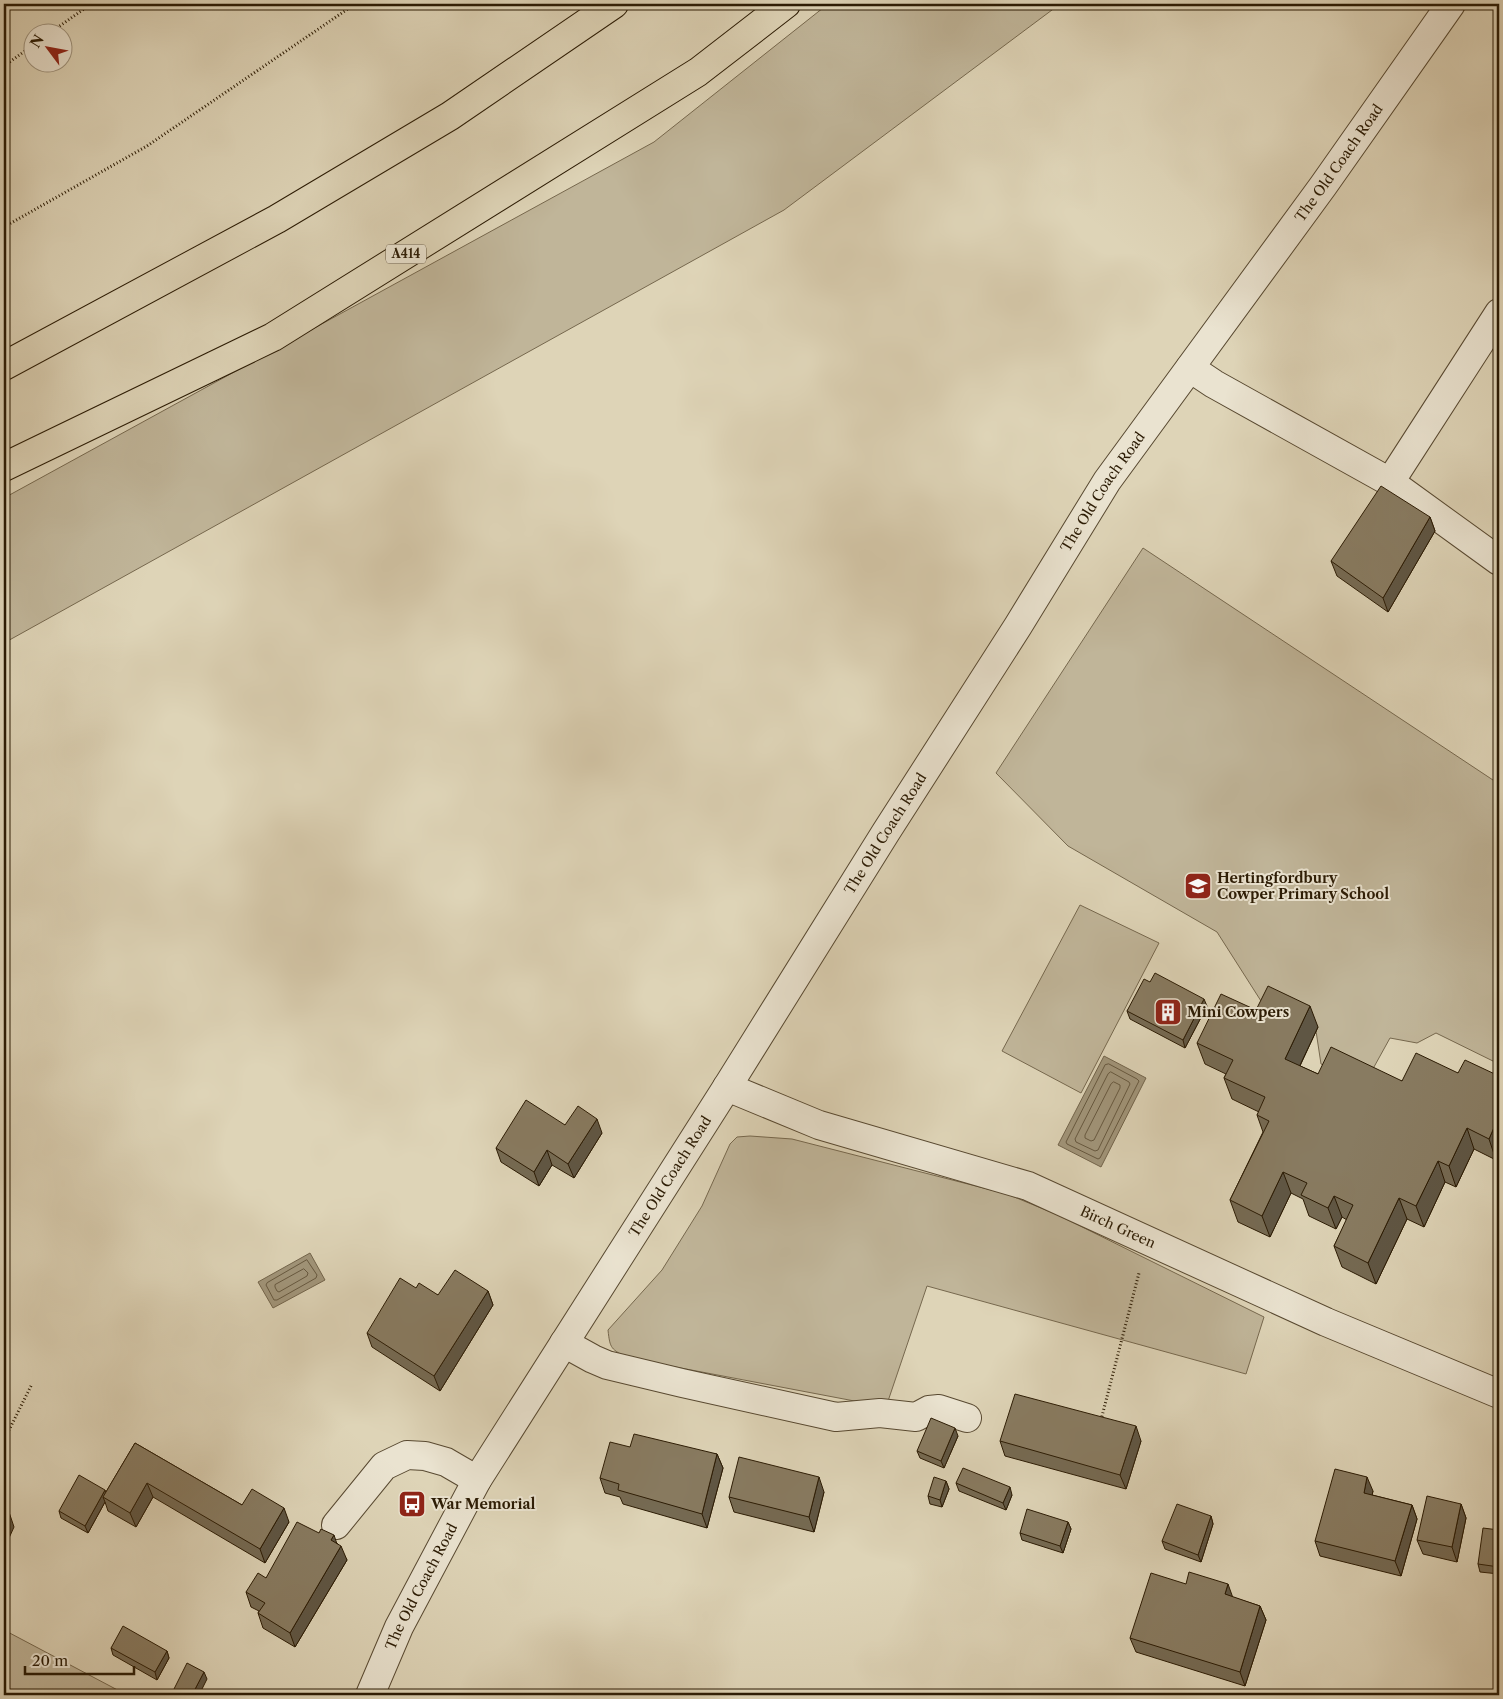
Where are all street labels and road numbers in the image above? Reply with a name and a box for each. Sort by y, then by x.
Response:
street label: The Old Coach Road [1291,100,1387,225]
road number: A414 [386,244,426,264]
street label: The Old Coach Road [1057,428,1149,555]
street label: The Old Coach Road [840,769,931,898]
street label: The Old Coach Road [625,1112,715,1240]
street label: Birch Green [1077,1202,1159,1252]
street label: The Old Coach Road [381,1520,462,1653]

